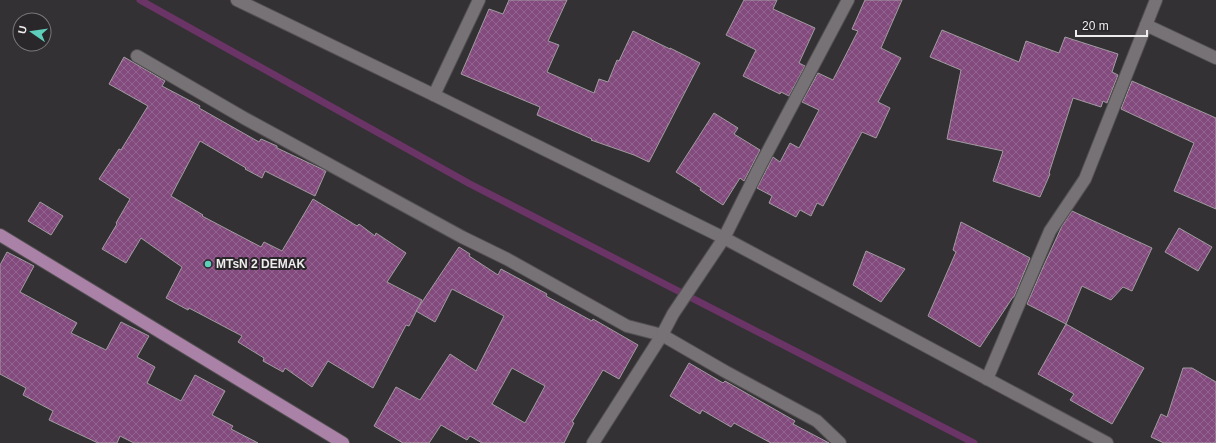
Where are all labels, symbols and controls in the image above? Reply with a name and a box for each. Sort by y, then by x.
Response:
north arrow [12,12,52,52]
scale bar [1076,12,1147,38]
text: 20 m [1082,19,1109,33]
text: U [16,24,29,35]
place label: MTsN 2 DEMAK [216,257,305,271]
marker: MTsN 2 DEMAK [203,259,213,269]

